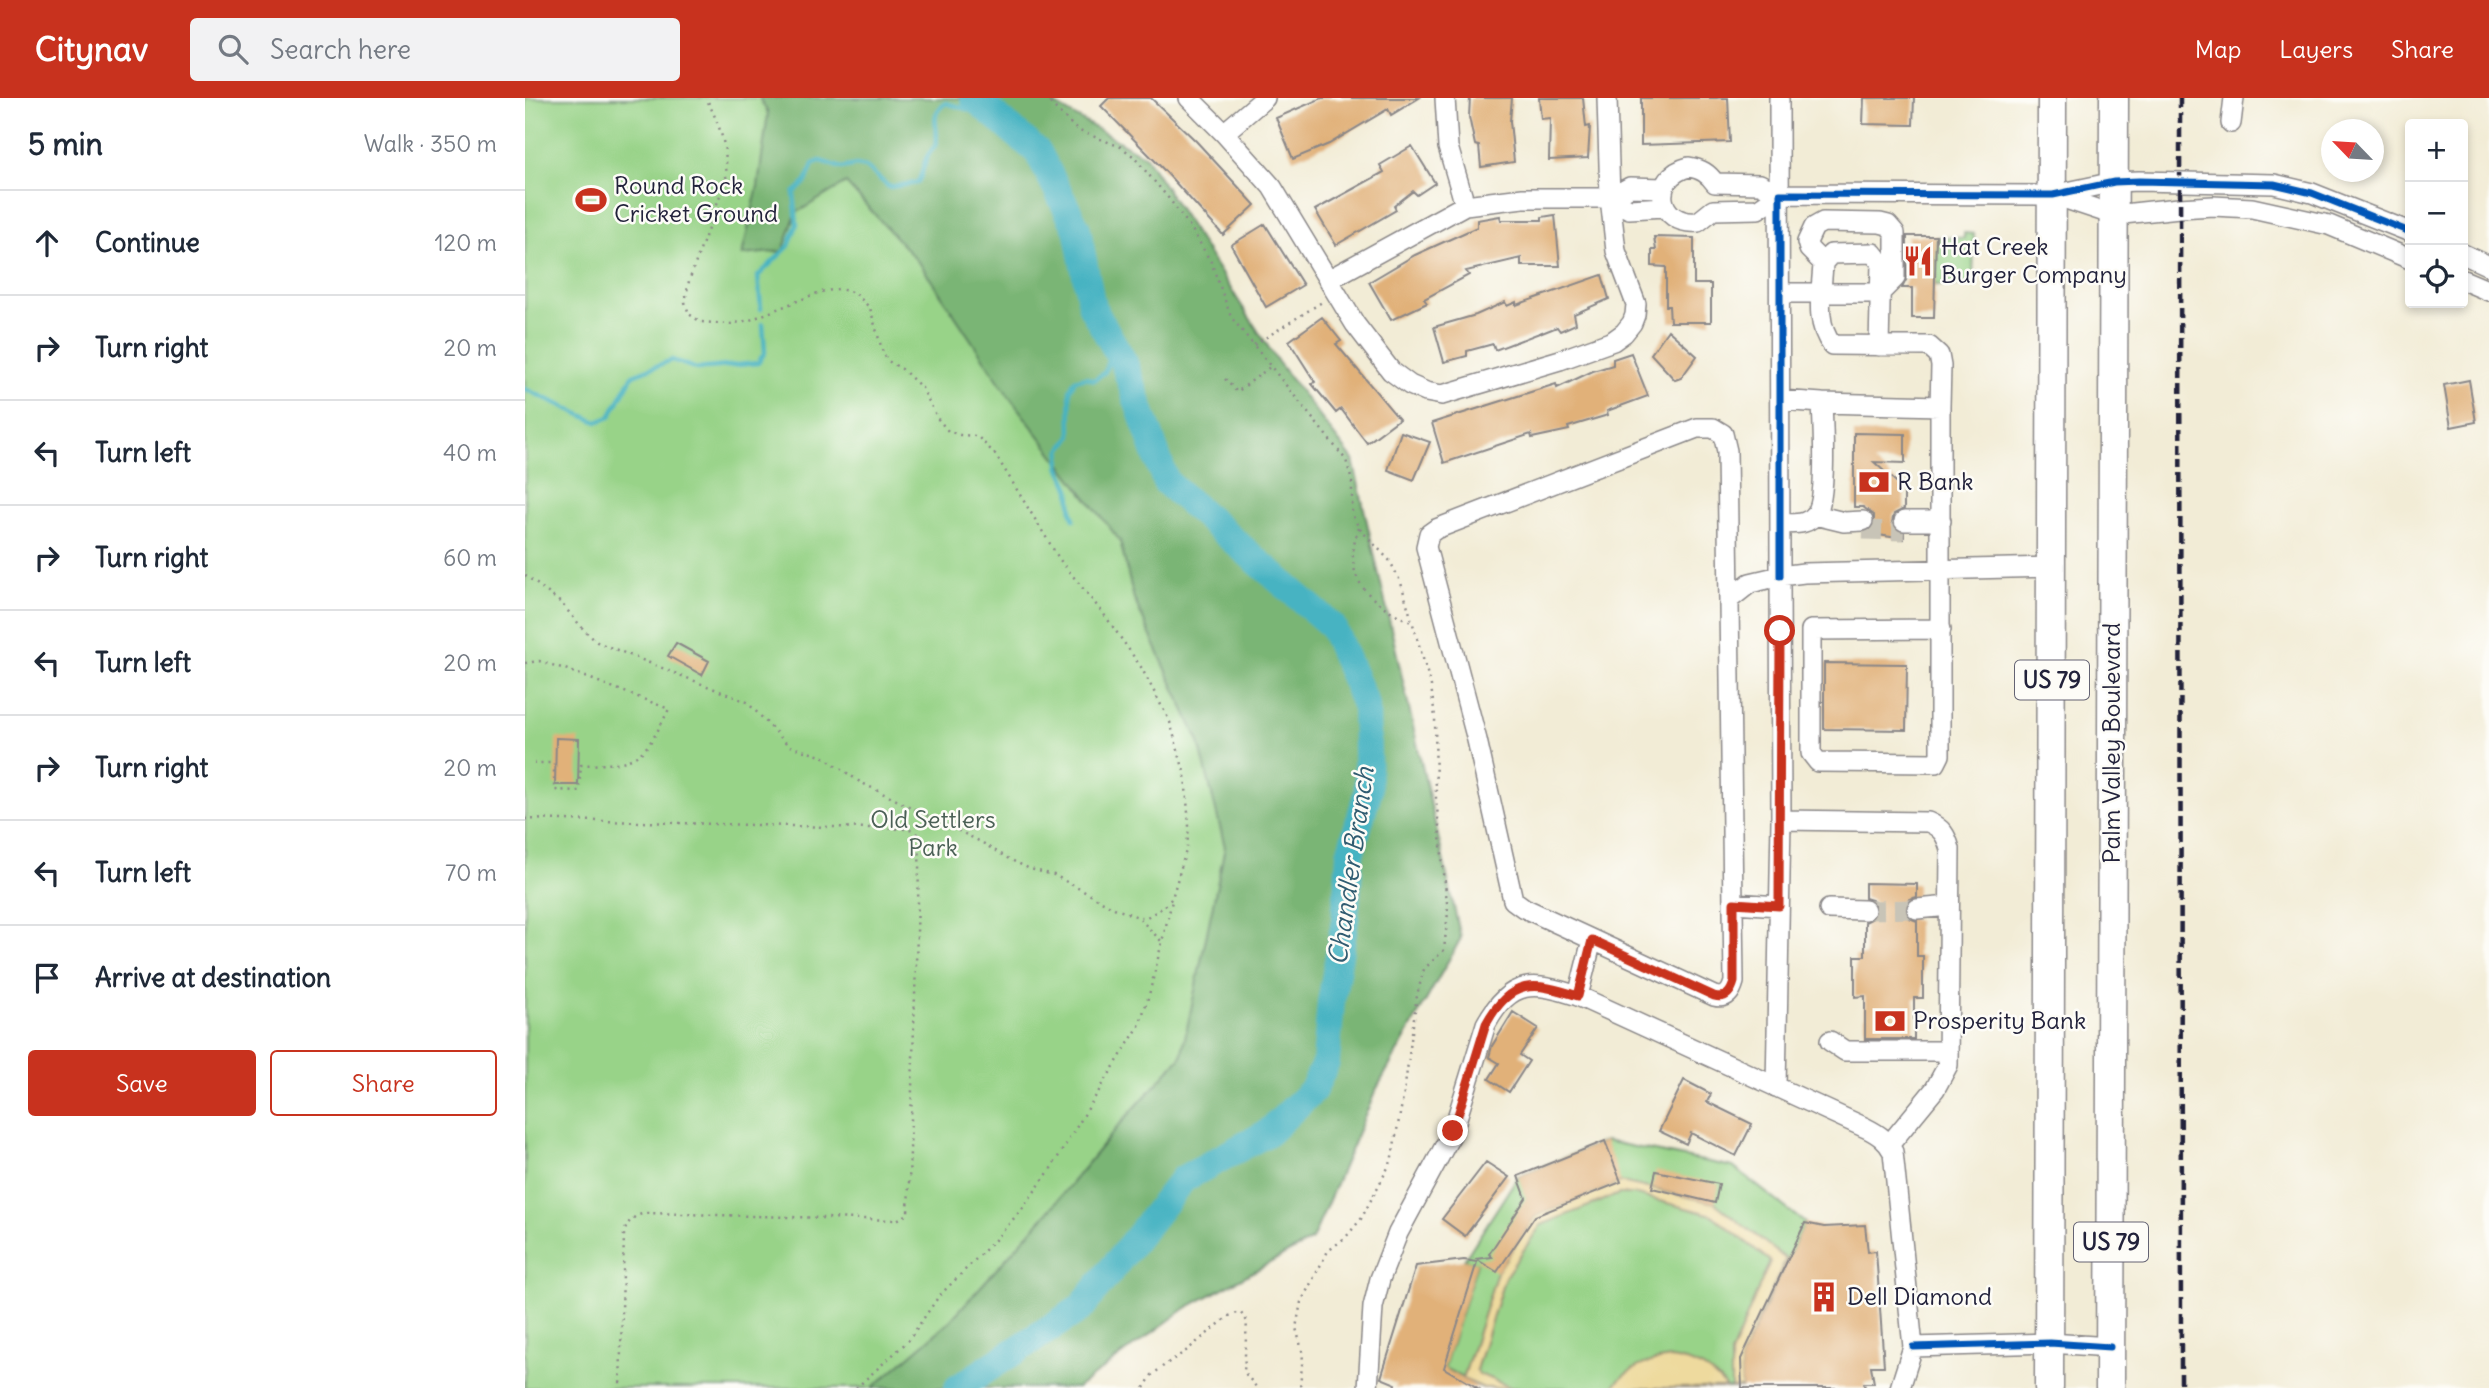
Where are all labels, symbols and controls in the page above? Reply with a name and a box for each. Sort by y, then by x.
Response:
search box [190,18,680,81]
text: Citynav [35,28,148,70]
icon: search [214,30,252,68]
text: Search here [270,33,411,66]
text: Map [2195,34,2241,64]
text: Layers [2279,34,2353,64]
text: Share [2391,34,2454,64]
north arrow [2321,119,2384,182]
map controls [2405,119,2468,308]
button: + [2405,119,2468,182]
text: 5 min [28,125,103,163]
text: Walk · 350 m [364,129,497,158]
place label: Round Rock Cricket Ground [614,170,778,228]
button: − [2405,182,2468,245]
sports icon: Round Rock Cricket Ground [574,183,608,217]
icon: ahead [28,224,66,262]
text: Continue [95,226,200,259]
text: 120 m [434,228,497,257]
place label: Hat Creek Burger Company [1941,231,2127,289]
restaurant icon: Hat Creek Burger Company [1901,244,1935,278]
button: locate [2405,245,2468,308]
icon: right [28,329,66,367]
text: Turn right [95,331,208,364]
text: 20 m [444,333,497,362]
icon: left [28,434,66,472]
text: Turn left [95,436,191,469]
text: 40 m [443,438,497,467]
bank icon: R Bank [1857,465,1891,499]
place label: R Bank [1897,466,1974,496]
icon: right [28,539,66,577]
text: Turn right [95,541,208,574]
text: 60 m [443,543,497,572]
route start [1764,615,1795,646]
street label: Palm Valley Boulevard [2096,623,2126,863]
icon: left [28,644,66,682]
text: Turn left [95,646,191,679]
text: 20 m [444,648,497,677]
road number: US 79 [2015,660,2089,700]
icon: right [28,749,66,787]
text: Turn right [95,751,208,784]
text: 20 m [444,753,497,782]
water label: Chandler Branch [1320,764,1381,967]
park label: Old Settlers Park [870,804,996,862]
icon: left [28,854,66,892]
text: Turn left [95,856,191,889]
text: 70 m [445,858,497,887]
icon: arrive [28,959,66,997]
text: Arrive at destination [95,961,331,994]
bank icon: Prosperity Bank [1873,1004,1907,1038]
place label: Prosperity Bank [1913,1005,2086,1035]
button: Save [28,1050,256,1116]
button: Share [270,1050,497,1116]
route end [1437,1115,1468,1146]
road number: US 79 [2074,1222,2148,1261]
building icon: Dell Diamond [1807,1280,1841,1314]
place label: Dell Diamond [1847,1281,1992,1311]

